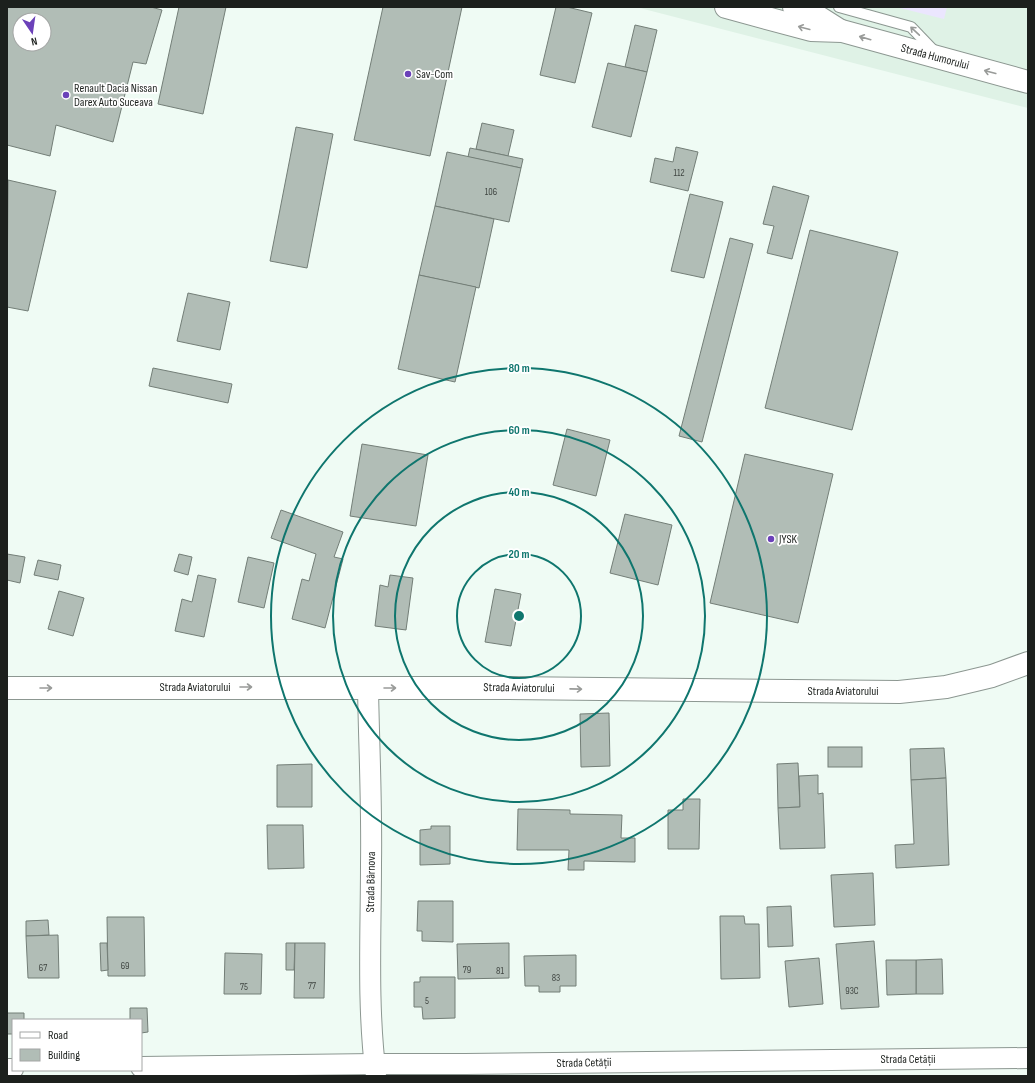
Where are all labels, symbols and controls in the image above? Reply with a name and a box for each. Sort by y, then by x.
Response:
north arrow [12,12,52,52]
one-way arrow [797,23,810,31]
one-way arrow [910,26,920,36]
one-way arrow [859,33,872,41]
text: N [30,34,38,48]
street label: Strada Humorului [899,41,971,73]
place label: Sav-Com [416,67,453,82]
one-way arrow [984,67,997,75]
marker: Sav-Com [403,69,413,79]
place label: Renault Dacia Nissan Darex Auto Suceava [74,81,157,110]
marker: Renault Dacia Nissan Darex Auto Suceava [61,90,71,100]
house number: 112 [673,167,685,179]
house number: 106 [485,186,497,198]
text: 80 m [508,361,530,376]
text: 60 m [508,423,530,438]
text: 40 m [508,485,530,500]
place label: JYSK [778,532,798,547]
marker: JYSK [766,534,776,544]
text: 20 m [509,547,529,562]
centre of rings [512,609,526,623]
street label: Strada Aviatorului [159,680,231,695]
street label: Strada Aviatorului [483,680,555,696]
one-way arrow [239,683,252,691]
one-way arrow [39,684,52,692]
one-way arrow [383,684,396,692]
street label: Strada Aviatorului [807,684,879,699]
one-way arrow [569,685,582,693]
street label: Strada Bârnova [363,851,379,913]
house number: 69 [121,960,129,972]
house number: 67 [39,962,47,974]
house number: 79 [463,964,471,976]
house number: 81 [496,965,504,977]
house number: 83 [552,972,560,984]
house number: 77 [308,980,316,992]
house number: 75 [240,981,248,993]
house number: 93C [845,985,859,997]
house number: 5 [425,995,429,1007]
legend [12,1019,142,1071]
text: Road [48,1028,68,1043]
text: Building [48,1048,80,1063]
street label: Strada Cetății [880,1052,936,1067]
street label: Strada Cetății [556,1055,612,1071]

